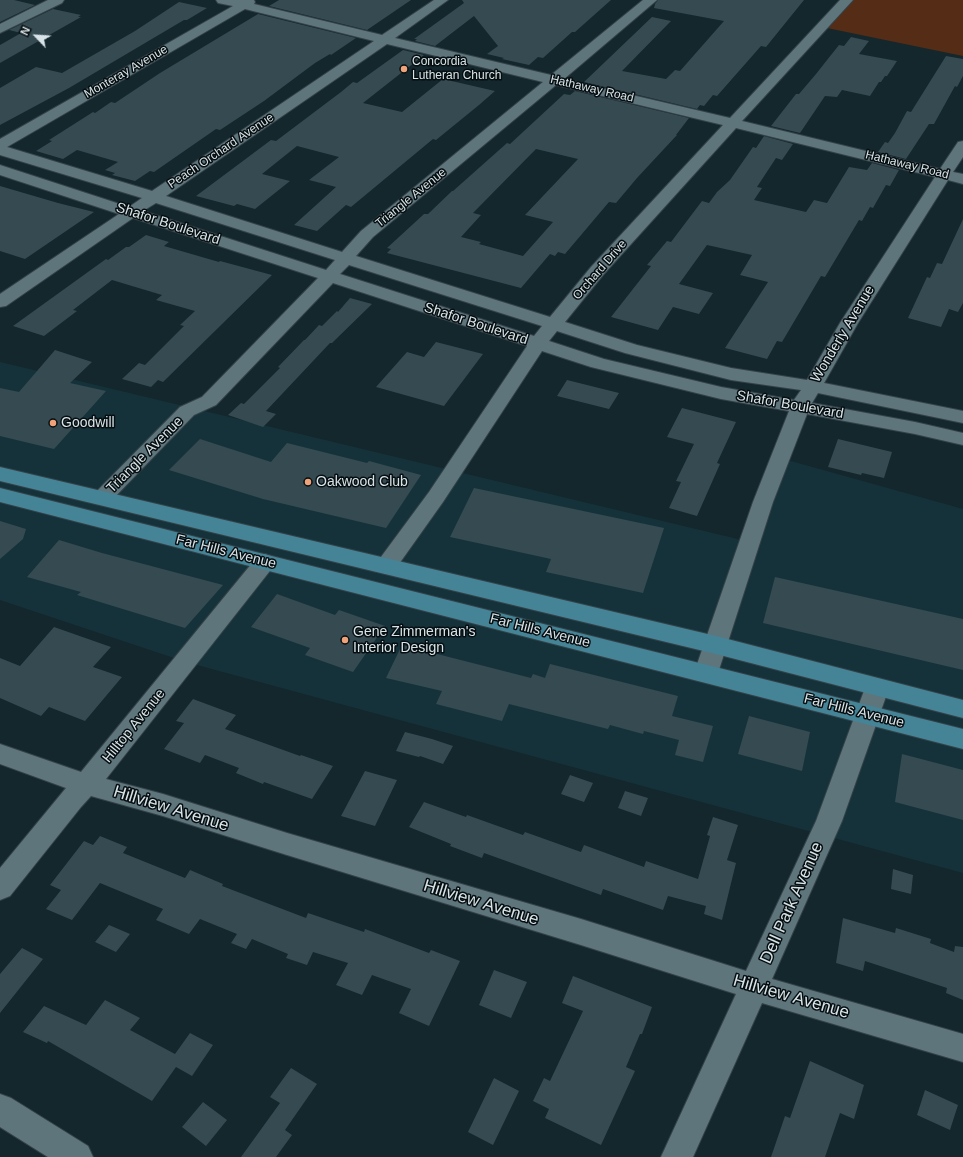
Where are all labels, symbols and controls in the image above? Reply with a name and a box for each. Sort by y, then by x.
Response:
north arrow [16,16,56,56]
text: N [18,25,32,37]
street label: Monteray Avenue [82,42,170,102]
place label: Concordia Lutheran Church [412,55,501,83]
marker: Concordia Lutheran Church [399,64,409,74]
street label: Hathaway Road [549,72,635,106]
street label: Peach Orchard Avenue [165,110,277,192]
street label: Hathaway Road [864,148,950,182]
street label: Triangle Avenue [373,165,449,231]
street label: Shafor Boulevard [114,199,222,249]
street label: Orchard Drive [570,237,630,303]
street label: Wonderly Avenue [807,283,879,385]
street label: Shafor Boulevard [422,299,530,349]
street label: Shafor Boulevard [735,387,845,423]
street label: Triangle Avenue [103,413,187,497]
place label: Goodwill [61,415,115,431]
marker: Goodwill [48,418,58,428]
place label: Oakwood Club [316,474,408,490]
marker: Oakwood Club [303,477,313,487]
street label: Far Hills Avenue [174,531,278,573]
street label: Far Hills Avenue [488,610,592,652]
place label: Gene Zimmerman's Interior Design [353,624,475,656]
marker: Gene Zimmerman's Interior Design [340,635,350,645]
street label: Hilltop Avenue [99,686,169,766]
street label: Far Hills Avenue [802,690,906,732]
street label: Hillview Avenue [111,782,231,836]
street label: Dell Park Avenue [756,839,828,967]
street label: Hillview Avenue [421,876,541,930]
street label: Hillview Avenue [731,971,851,1023]

